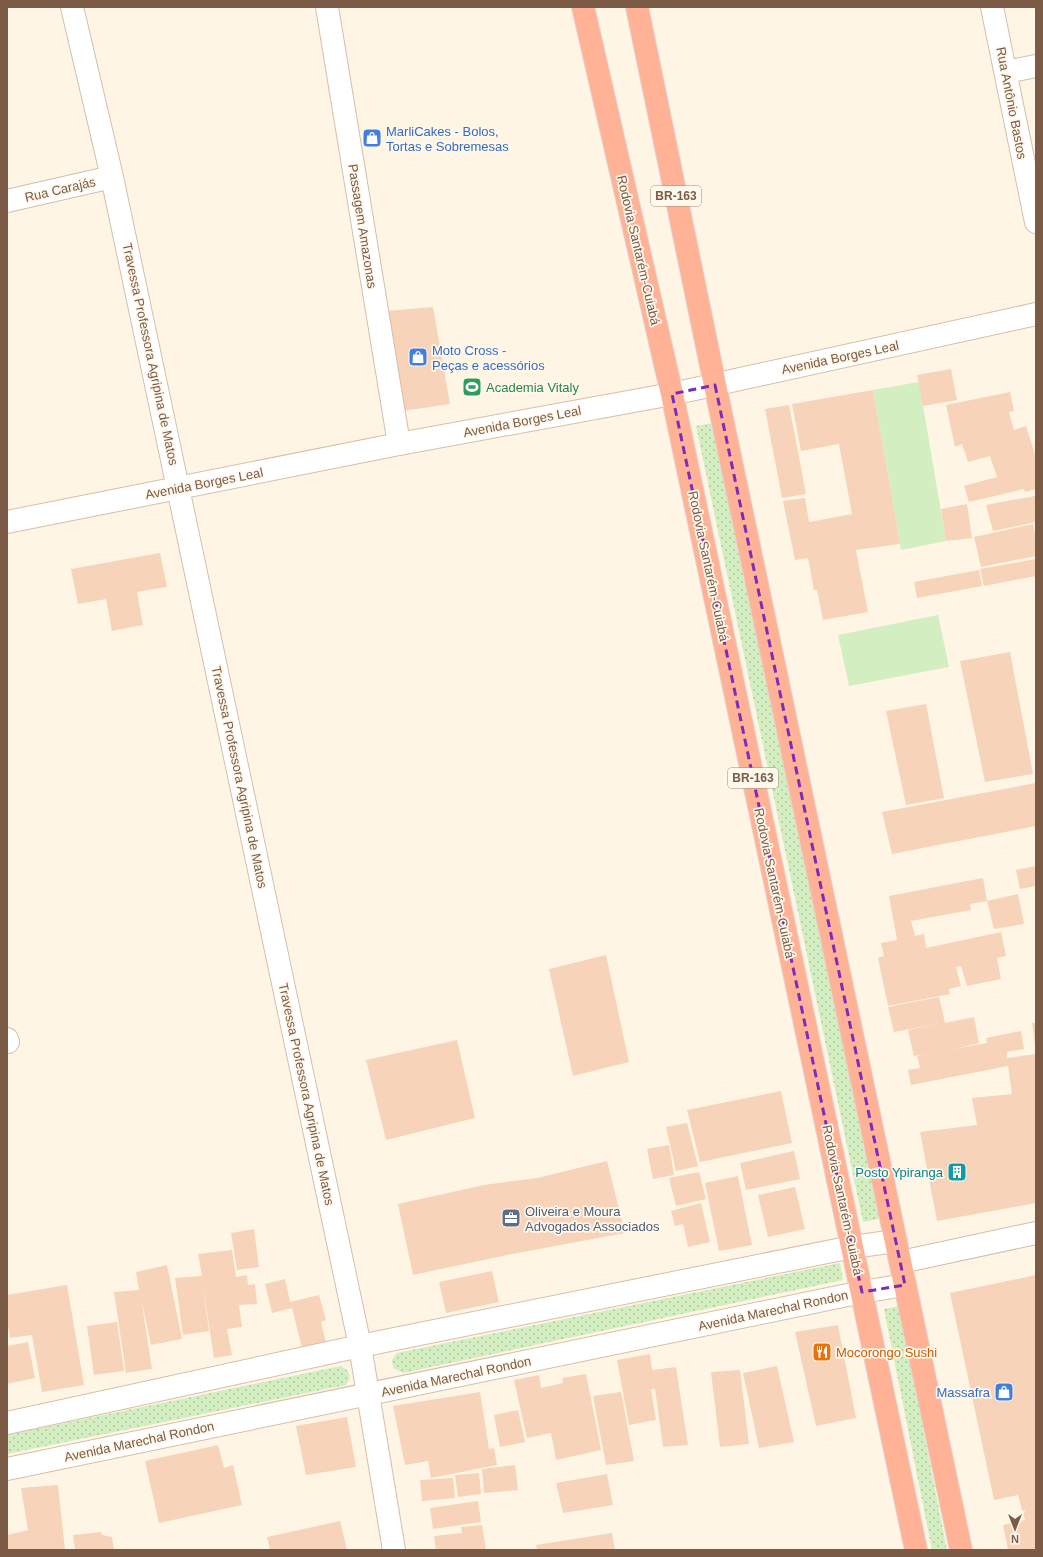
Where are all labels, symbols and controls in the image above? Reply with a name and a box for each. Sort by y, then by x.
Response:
street label: Rua Antônio Bastos [993,46,1030,161]
place label: MarliCakes - Bolos, Tortas e Sobremesas [386,124,509,154]
shop icon: MarliCakes - Bolos, Tortas e Sobremesas [361,127,383,149]
street label: Passagem Amazonas [345,163,380,290]
street label: Rua Carajás [23,174,97,205]
street label: Rodovia Santarém-Cuiabá [614,174,663,327]
road number: BR-163 [651,186,701,206]
street label: Travessa Professora Agripina de Matos [120,241,182,467]
street label: Avenida Borges Leal [780,338,900,377]
place label: Moto Cross - Peças e acessórios [432,343,545,373]
shop icon: Moto Cross - Peças e acessórios [407,346,429,368]
sports icon: Academia Vitaly [461,376,483,398]
place label: Academia Vitaly [486,380,579,395]
street label: Avenida Borges Leal [462,403,582,440]
street label: Avenida Borges Leal [144,465,264,502]
street label: Rodovia Santarém-Cuiabá [685,490,732,643]
street label: Travessa Professora Agripina de Matos [209,664,271,890]
road number: BR-163 [728,768,778,788]
street label: Rodovia Santarém-Cuiabá [751,807,798,960]
street label: Travessa Professora Agripina de Matos [276,981,338,1207]
street label: Rodovia Santarém-Cuiabá [819,1124,866,1277]
building icon: Posto Ypiranga [946,1161,968,1183]
place label: Posto Ypiranga [855,1165,944,1180]
place label: Oliveira e Moura Advogados Associados [525,1204,660,1234]
office icon: Oliveira e Moura Advogados Associados [500,1207,522,1229]
street label: Avenida Marechal Rondon [697,1287,849,1334]
restaurant icon: Mocorongo Sushi [811,1341,833,1363]
place label: Mocorongo Sushi [836,1345,937,1360]
street label: Avenida Marechal Rondon [380,1353,532,1400]
shop icon: Massafra [993,1381,1015,1403]
place label: Massafra [937,1385,991,1400]
street label: Avenida Marechal Rondon [63,1418,215,1465]
north arrow [995,1509,1035,1549]
text: N [1011,1533,1019,1545]

